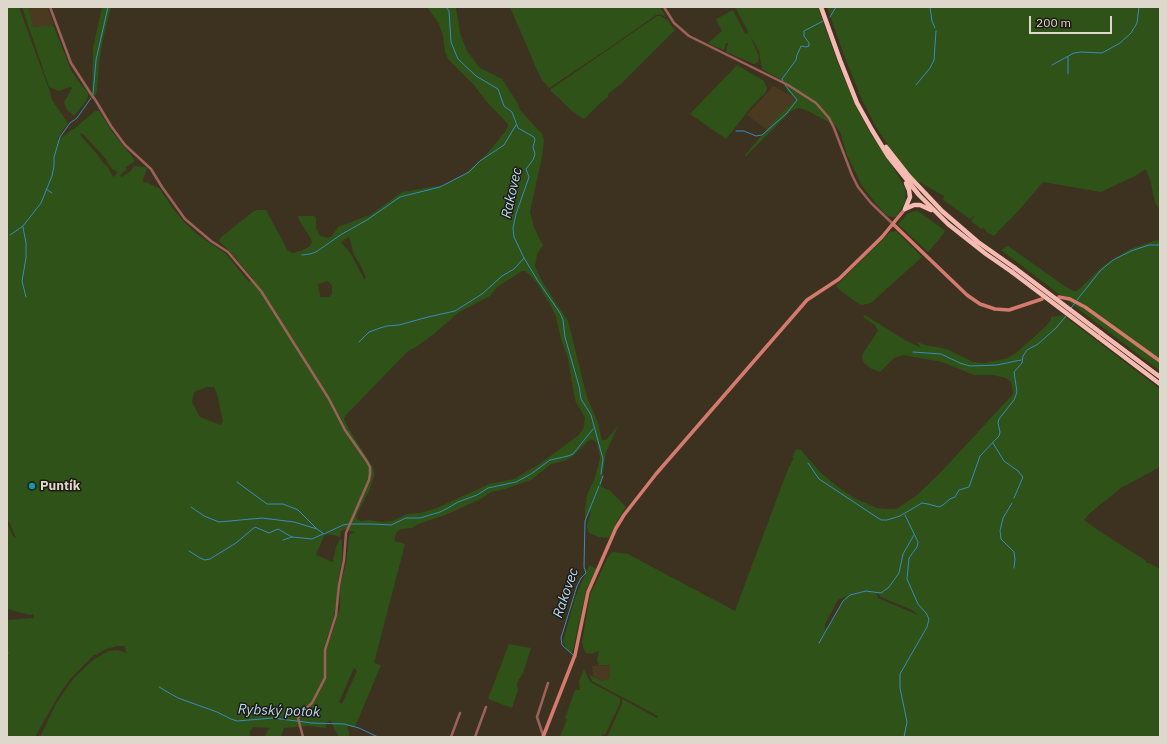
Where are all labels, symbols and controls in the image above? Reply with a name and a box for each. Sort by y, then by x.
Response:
scale bar [1031,8,1114,34]
text: 200 m [1036,15,1071,30]
water label: Rakovec [498,166,526,220]
place label: Puntík [40,478,80,494]
marker: Puntík [27,481,37,491]
water label: Rakovec [550,566,582,620]
water label: Rybský potok [238,701,320,721]

